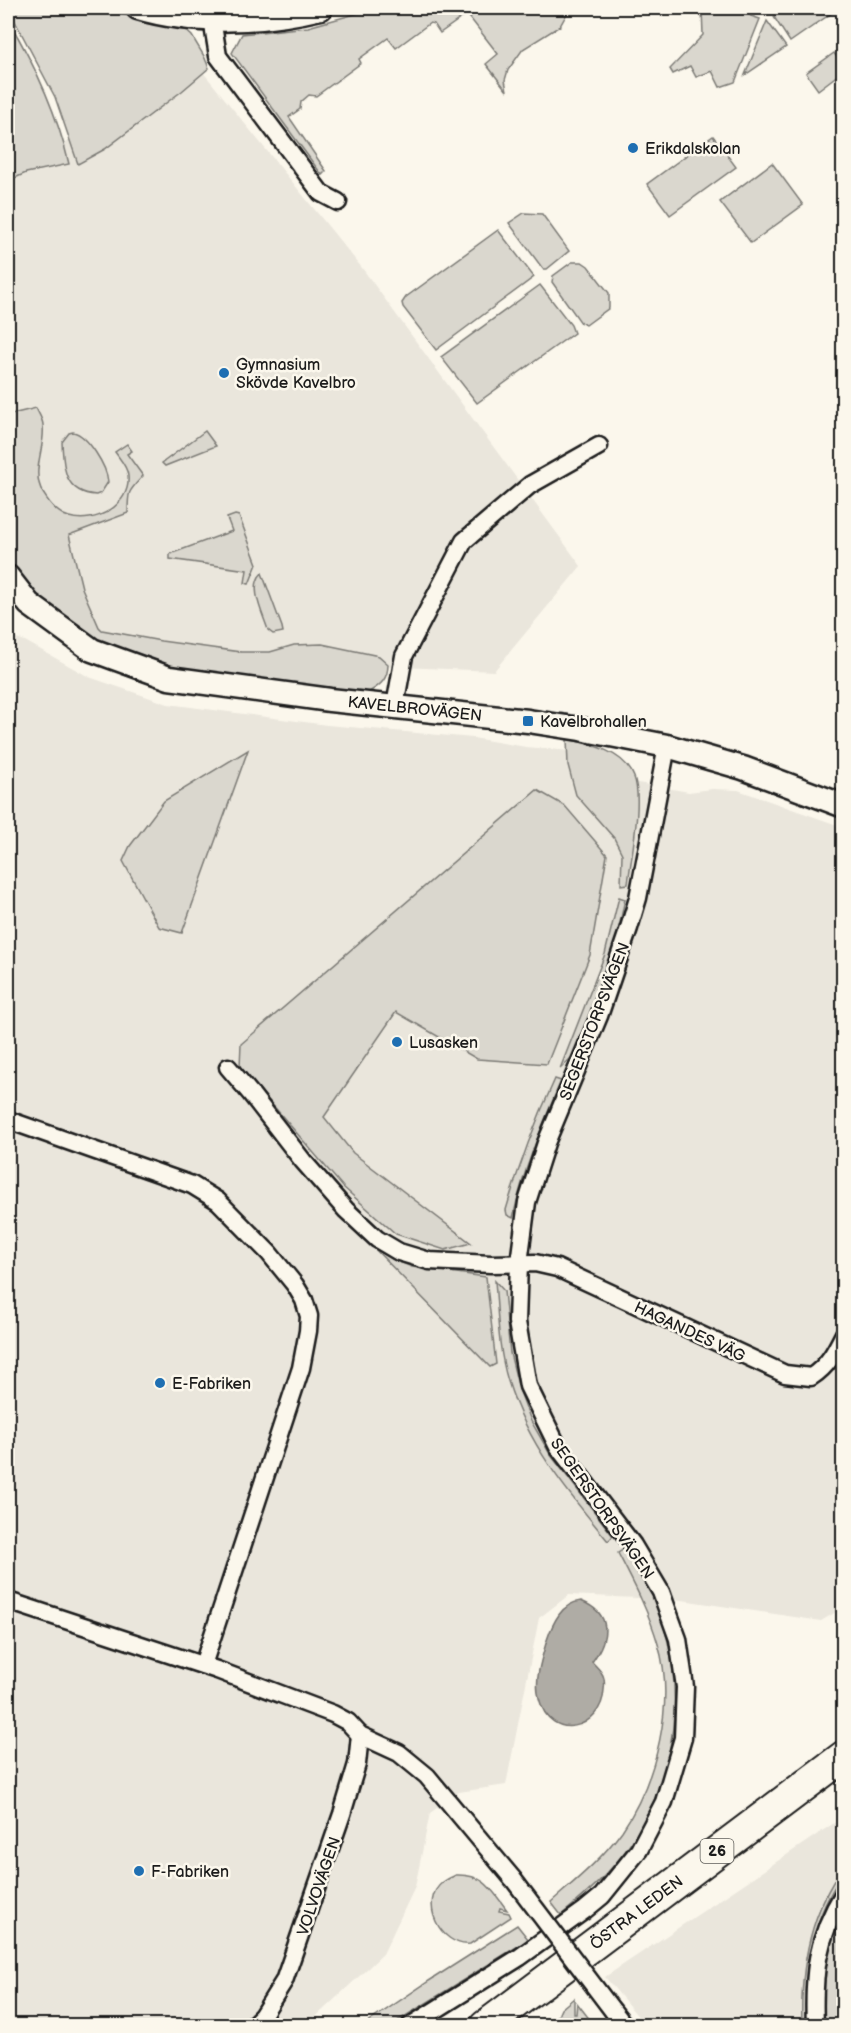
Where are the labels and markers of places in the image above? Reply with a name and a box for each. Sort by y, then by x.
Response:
place label: Erikdalskolan [645,140,741,159]
marker: Erikdalskolan [626,141,640,155]
place label: Gymnasium Skövde Kavelbro [236,356,356,393]
marker: Gymnasium Skövde Kavelbro [217,366,231,380]
place label: Kavelbrohallen [540,713,647,732]
marker: Kavelbrohallen [521,714,535,728]
place label: Lusasken [409,1034,478,1053]
marker: Lusasken [390,1035,404,1049]
place label: E-Fabriken [172,1375,251,1394]
marker: E-Fabriken [153,1376,167,1390]
place label: F-Fabriken [151,1863,229,1882]
marker: F-Fabriken [132,1864,146,1878]

